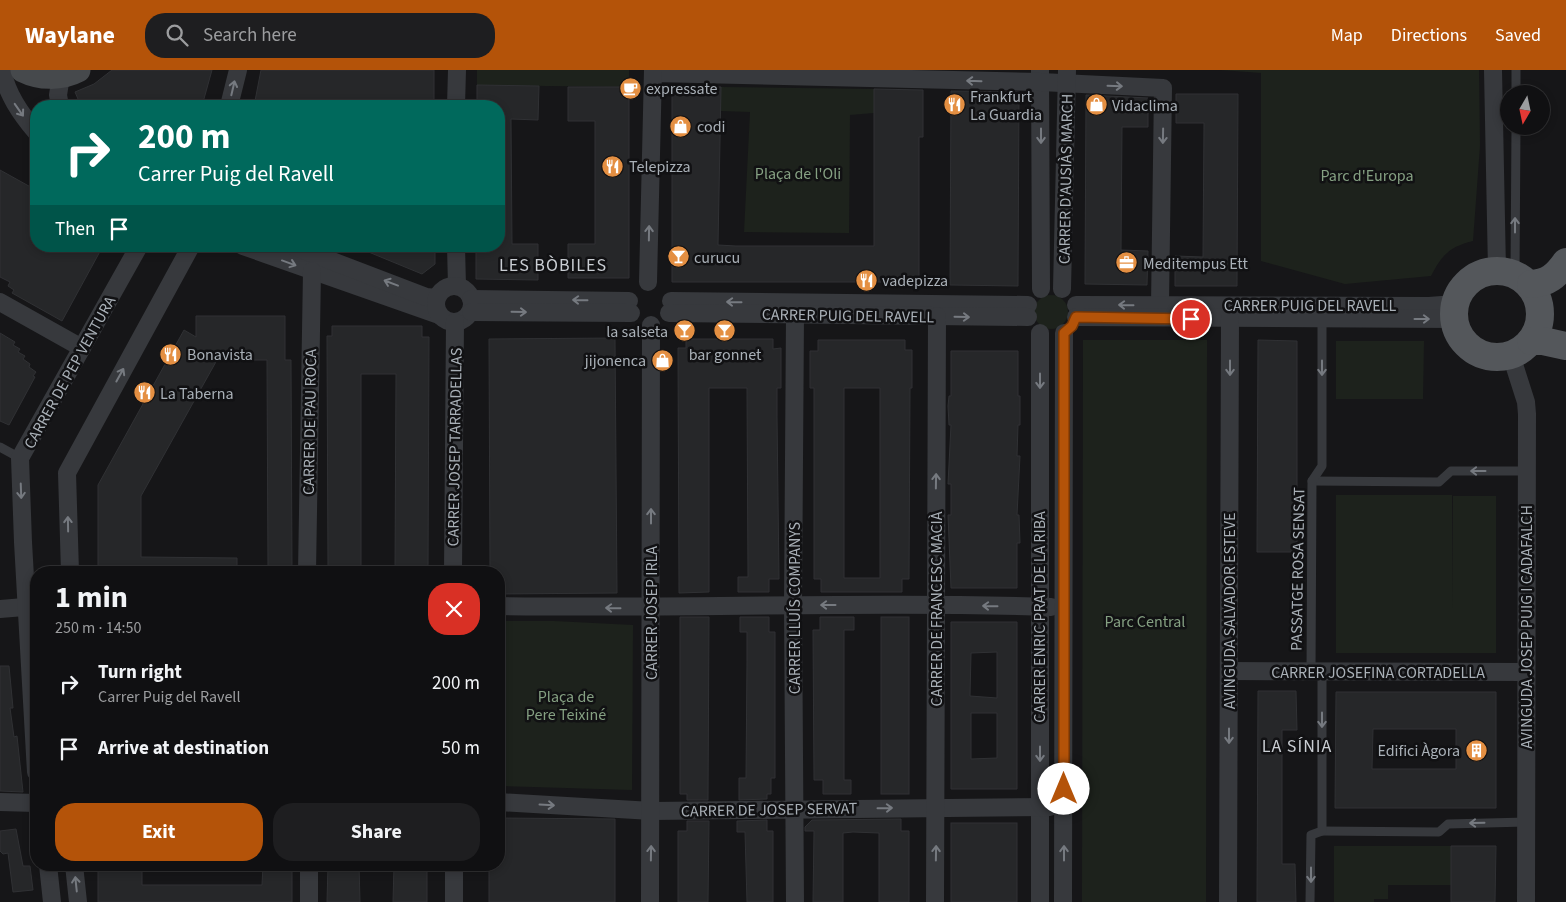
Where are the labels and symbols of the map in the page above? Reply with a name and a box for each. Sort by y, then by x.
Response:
cafe icon: expressate [618,76,642,100]
one-way arrow [967,76,983,85]
place label: expressate [646,78,718,100]
one-way arrow [229,81,238,97]
one-way arrow [1107,81,1123,90]
north arrow [1500,85,1550,135]
place label: Frankfurt La Guardia [970,86,1042,126]
restaurant icon: Frankfurt La Guardia [942,93,966,117]
shop icon: Vidaclima [1084,93,1108,117]
street label: CARRER D'AUSIÀS MARCH [1054,94,1078,264]
place label: Vidaclima [1112,95,1178,117]
one-way arrow [14,102,24,116]
shop icon: codi [669,114,693,138]
place label: codi [697,116,725,138]
one-way arrow [1036,128,1046,144]
one-way arrow [1158,128,1168,144]
restaurant icon: Telepizza [601,154,625,178]
place label: Telepizza [629,156,691,178]
park label: Plaça de l'Oli [755,163,841,185]
park label: Parc d'Europa [1320,165,1414,187]
one-way arrow [1510,217,1520,234]
one-way arrow [645,225,654,241]
bar icon: curucu [666,245,690,269]
place label: curucu [694,247,740,269]
office icon: Meditempus Ett [1115,251,1139,275]
district label: LES BÒBILES [499,253,607,278]
place label: Meditempus Ett [1143,253,1248,275]
one-way arrow [281,259,296,268]
restaurant icon: vadepizza [854,268,878,292]
place label: vadepizza [882,270,948,292]
one-way arrow [384,278,399,287]
street label: CARRER DE PEP VENTURA [19,292,121,453]
one-way arrow [572,295,588,305]
street label: CARRER PUIG DEL RAVELL [1224,295,1396,317]
one-way arrow [727,297,743,306]
pin [1170,298,1212,340]
one-way arrow [1118,300,1134,310]
street label: CARRER PUIG DEL RAVELL [762,303,935,329]
one-way arrow [511,307,527,317]
one-way arrow [954,312,970,322]
one-way arrow [1414,314,1430,324]
bar icon: bar gonnet [713,318,737,342]
bar icon: la salseta [672,319,696,343]
place label: la salseta [606,321,668,343]
restaurant icon: Bonavista [159,342,183,366]
place label: Bonavista [187,344,253,366]
place label: bar gonnet [689,344,762,366]
street label: CARRER JOSEP TARRADELLAS [442,347,468,547]
street label: CARRER DE PAU ROCA [298,348,322,495]
shop icon: jijonenca [650,348,674,372]
place label: jijonenca [584,350,646,372]
one-way arrow [1225,360,1235,376]
one-way arrow [1317,360,1327,376]
one-way arrow [116,368,126,382]
one-way arrow [1035,373,1045,389]
restaurant icon: La Taberna [132,381,156,405]
place label: La Taberna [160,383,234,405]
one-way arrow [1471,466,1487,476]
one-way arrow [931,473,941,490]
one-way arrow [16,483,26,499]
street label: PASSATGE ROSA SENSAT [1286,487,1310,651]
street label: AVINGUDA JOSEP PUIG I CADAFALCH [1516,505,1538,749]
one-way arrow [646,508,656,524]
street label: CARRER DE FRANCESC MACIÀ [926,511,948,706]
street label: CARRER ENRIC PRAT DE LA RIBA [1029,511,1051,723]
street label: AVINGUDA SALVADOR ESTEVE [1219,513,1241,709]
one-way arrow [63,516,73,532]
street label: CARRER LLUÍS COMPANYS [784,522,806,694]
street label: CARRER JOSEP IRLA [641,546,663,680]
one-way arrow [820,600,836,610]
one-way arrow [983,601,999,611]
one-way arrow [605,603,622,613]
park label: Parc Central [1105,611,1185,633]
street label: CARRER JOSEFINA CORTADELLA [1271,662,1485,684]
park label: Plaça de Pere Teixiné [526,686,606,726]
one-way arrow [1317,712,1327,728]
one-way arrow [1224,728,1234,744]
district label: LA SÍNIA [1262,734,1332,759]
building icon: Edifici Àgora [1464,738,1488,762]
place label: Edifici Àgora [1377,740,1460,762]
one-way arrow [1035,746,1045,762]
position arrow [1037,762,1089,814]
street label: CARRER DE JOSEP SERVAT [681,797,858,823]
one-way arrow [539,801,555,810]
one-way arrow [876,803,892,813]
one-way arrow [1469,819,1485,828]
one-way arrow [646,846,656,862]
one-way arrow [931,846,940,862]
one-way arrow [1059,846,1069,862]
one-way arrow [1306,867,1315,883]
one-way arrow [71,876,81,892]

